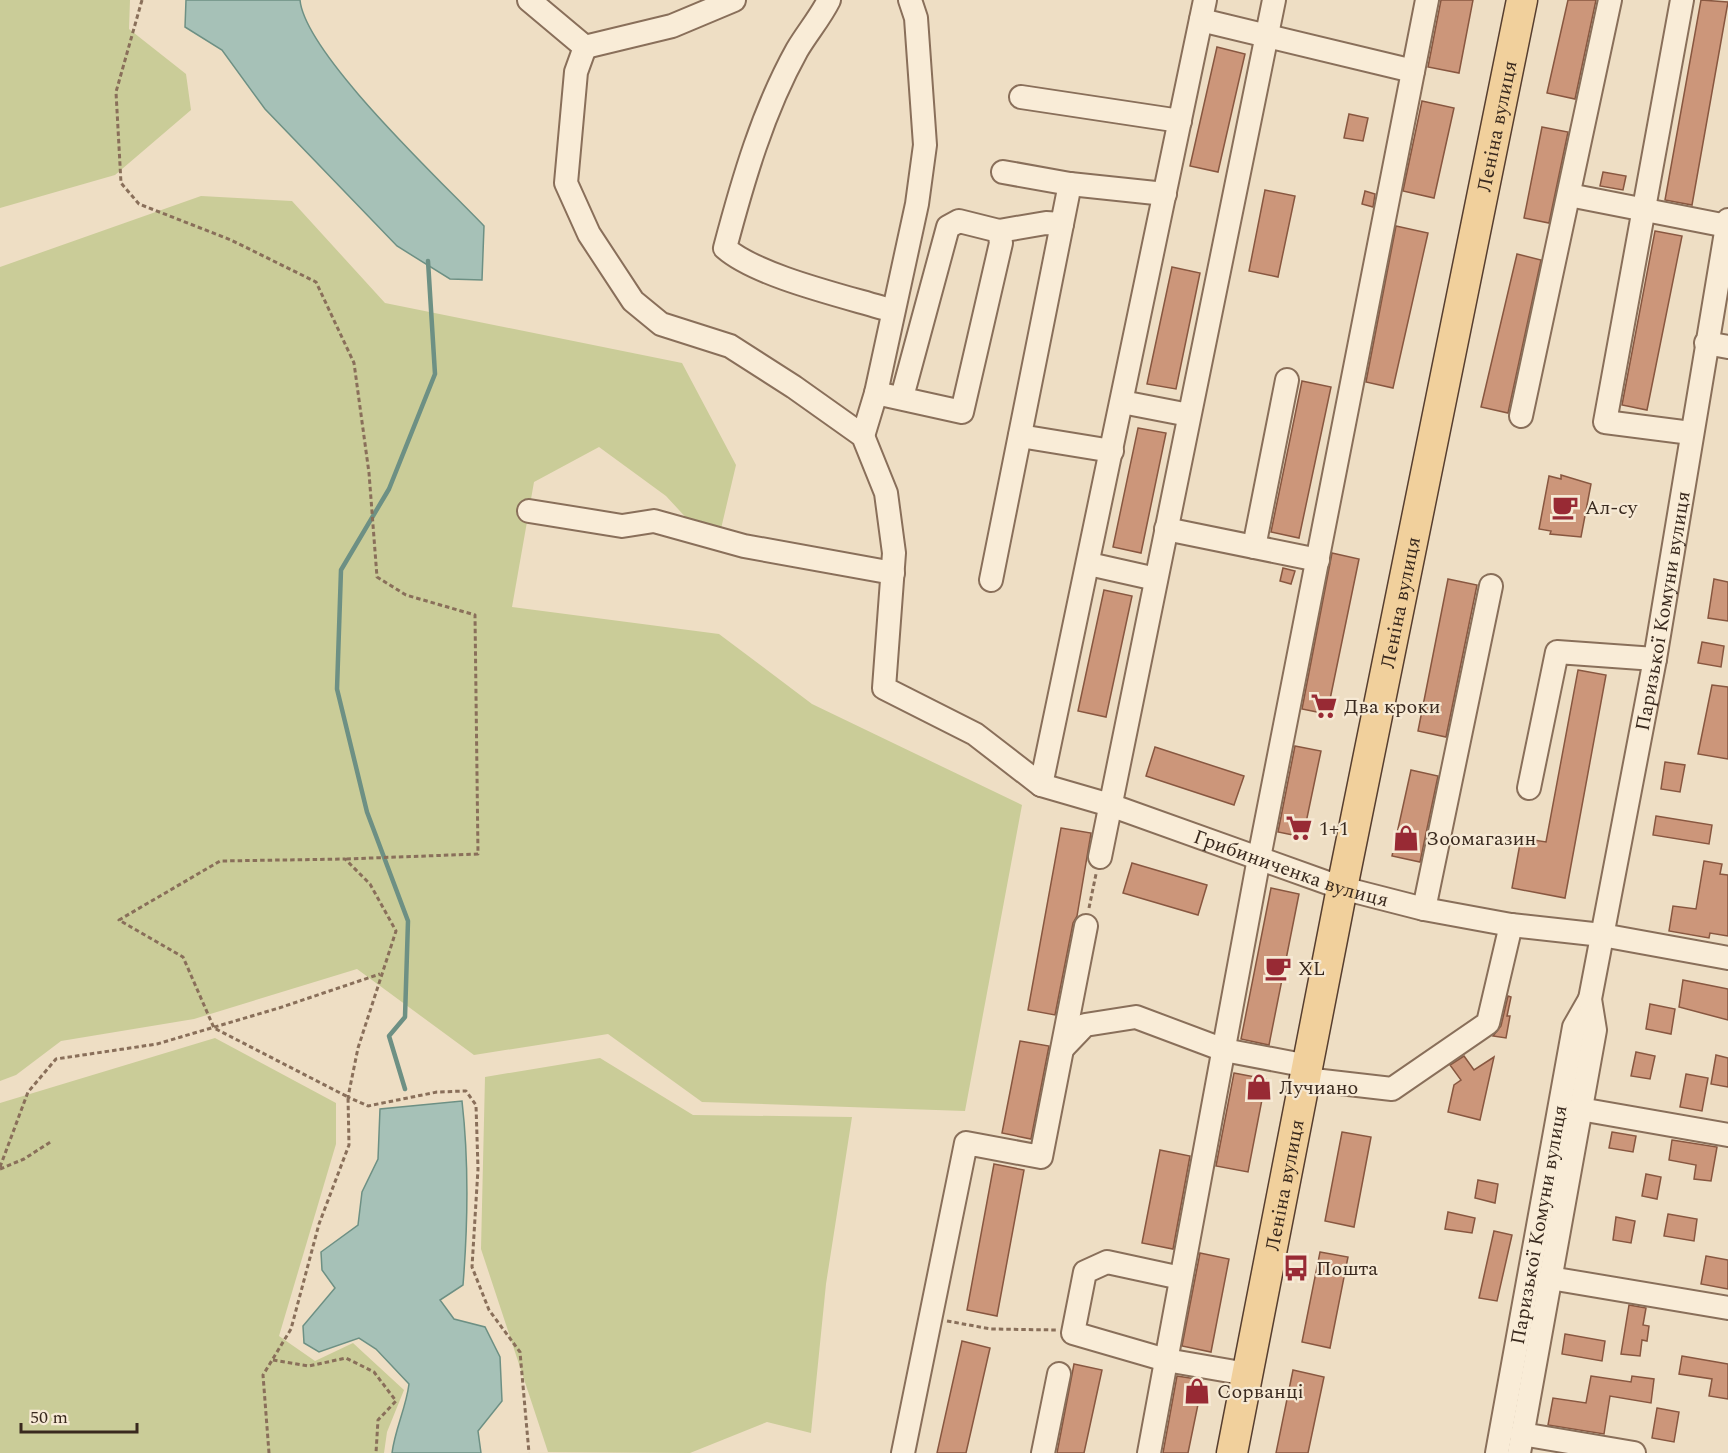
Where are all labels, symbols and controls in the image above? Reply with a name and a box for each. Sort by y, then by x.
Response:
street label: Леніна вулиця [1469,58,1525,195]
street label: Паризької Комуни вулиця [1628,489,1699,734]
cafe icon: Ал-су [1550,492,1580,522]
place label: Ал-су [1585,493,1639,523]
street label: Леніна вулиця [1373,534,1429,671]
supermarket icon: Два кроки [1309,691,1339,721]
place label: Два кроки [1344,692,1440,722]
supermarket icon: 1+1 [1284,813,1314,843]
place label: 1+1 [1319,814,1349,844]
street label: Грибиниченка вулиця [1189,822,1392,915]
shop icon: Зоомагазин [1391,823,1421,853]
place label: Зоомагазин [1426,824,1536,854]
cafe icon: XL [1263,953,1293,983]
place label: XL [1298,954,1325,984]
shop icon: Лучиано [1244,1072,1274,1102]
place label: Лучиано [1279,1073,1358,1103]
street label: Паризької Комуни вулиця [1503,1103,1576,1347]
street label: Леніна вулиця [1258,1117,1313,1254]
bus stop icon: Пошта [1281,1253,1311,1283]
place label: Пошта [1316,1254,1378,1284]
shop icon: Сорванці [1182,1376,1212,1406]
place label: Сорванці [1217,1377,1304,1407]
scale bar [21,1396,136,1434]
text: 50 m [30,1404,68,1431]

